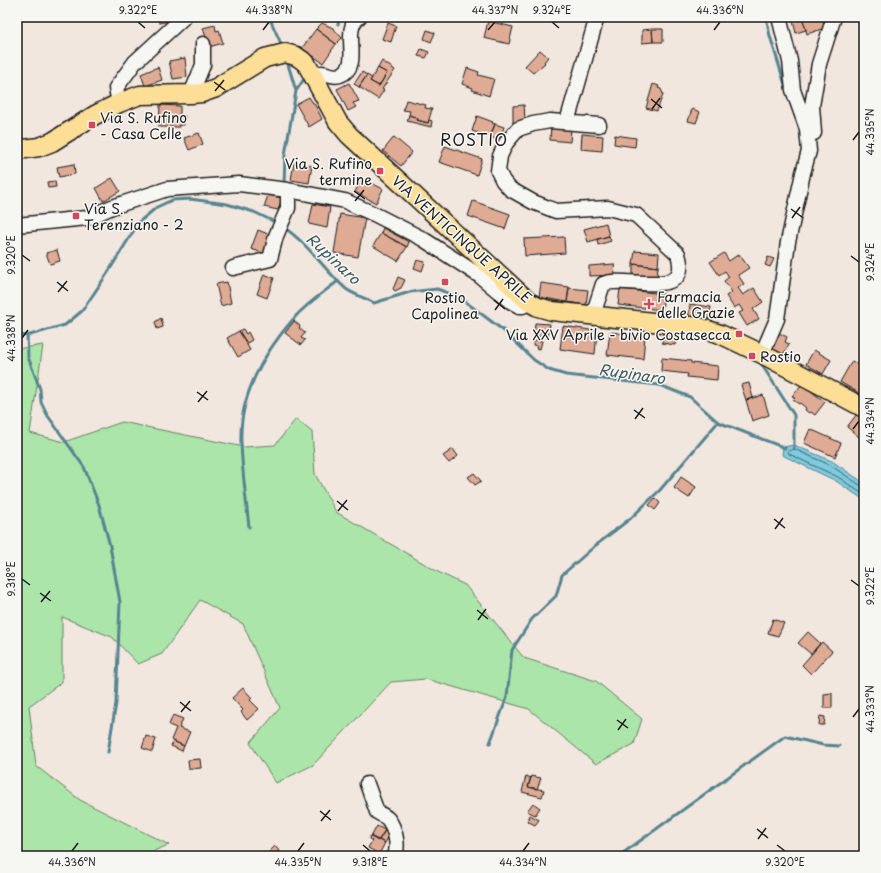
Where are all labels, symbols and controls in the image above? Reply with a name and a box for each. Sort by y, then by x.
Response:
text: 9.322°E [119,2,157,17]
text: 44.338°N [245,2,293,17]
text: 44.337°N [472,2,518,17]
text: 9.324°E [533,2,571,17]
text: 44.336°N [696,2,744,17]
place label: Via S. Rufino - Casa Celle [100,107,187,144]
text: 44.335°N [862,108,877,156]
marker: Via S. Rufino - Casa Celle [87,120,97,130]
district label: ROSTIO [440,127,508,151]
place label: Via S. Rufino termine [285,153,372,190]
marker: Via S. Rufino termine [375,166,385,176]
street label: VIA VENTICINQUE APRILE [387,170,537,308]
place label: Via S. Terenziano - 2 [84,198,184,235]
marker: Via S. Terenziano - 2 [71,211,81,221]
water label: Rupinaro [302,227,367,289]
text: 9.320°E [3,235,18,275]
text: 9.324°E [862,243,877,281]
marker: Rostio Capolinea [440,277,450,287]
place label: Farmacia delle Grazie [657,286,735,323]
place label: Rostio Capolinea [411,287,479,324]
marker: Farmacia delle Grazie [644,299,654,309]
text: 44.338°N [3,314,18,362]
place label: Via XXV Aprile - bivio Costasecca [506,324,731,345]
marker: Via XXV Aprile - bivio Costasecca [734,329,744,339]
place label: Rostio [760,346,801,367]
marker: Rostio [747,351,757,361]
water label: Rupinaro [598,357,667,389]
text: 44.334°N [862,397,877,445]
text: 9.318°E [3,561,18,597]
text: 9.322°E [862,567,877,605]
text: 44.333°N [862,685,877,733]
text: 44.336°N [48,854,96,869]
text: 44.335°N [274,854,322,869]
text: 9.318°E [352,854,388,869]
text: 44.334°N [499,854,547,869]
text: 9.320°E [765,854,805,869]

